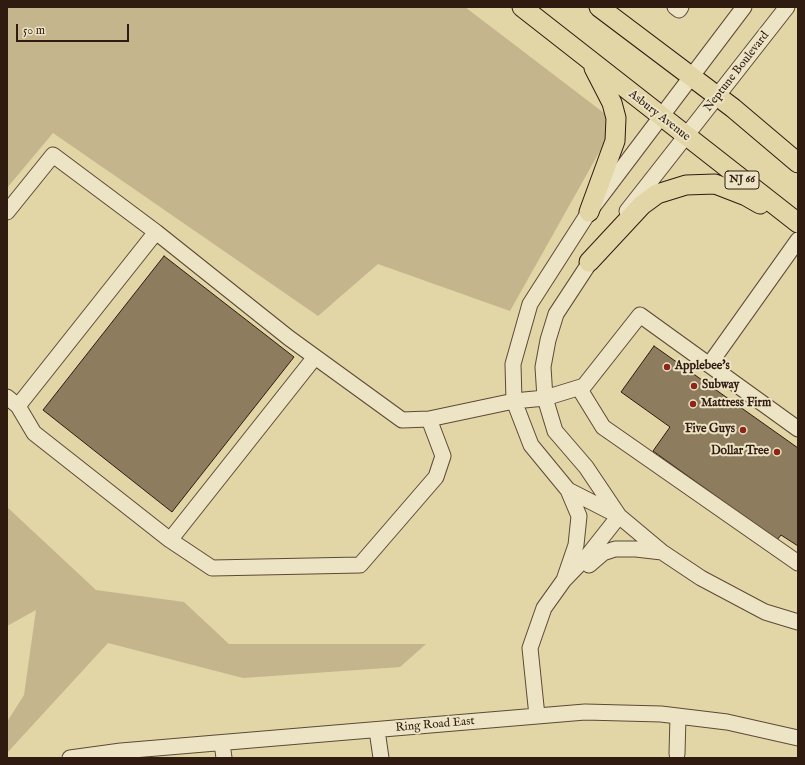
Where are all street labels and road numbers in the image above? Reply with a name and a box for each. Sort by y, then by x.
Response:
street label: Neptune Boulevard [701,29,773,115]
street label: Asbury Avenue [625,87,693,145]
road number: NJ 66 [725,171,759,189]
street label: Ring Road East [395,714,475,736]

